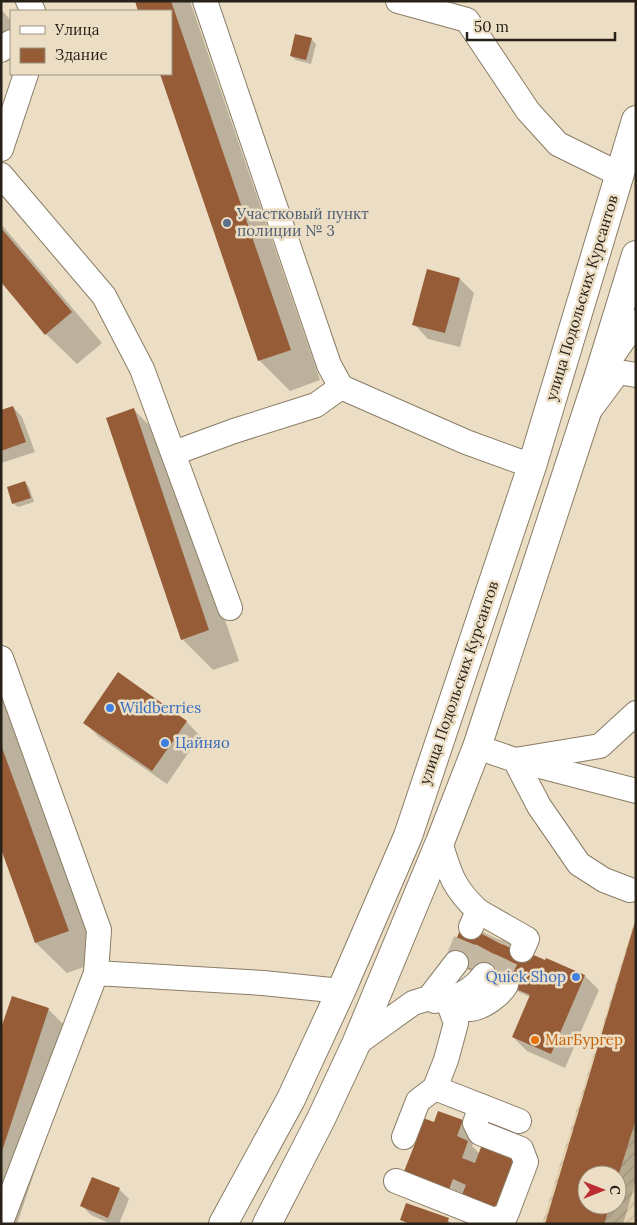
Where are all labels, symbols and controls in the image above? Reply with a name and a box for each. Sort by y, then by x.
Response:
legend [10,10,172,75]
scale bar [467,10,614,42]
text: 50 m [474,17,509,36]
text: Улица [54,20,100,39]
text: Здание [55,45,108,64]
street label: улица Подольских Курсантов [541,193,622,403]
place label: Участковый пункт полиции № 3 [236,204,369,240]
marker: Участковый пункт полиции № 3 [221,217,233,229]
street label: улица Подольских Курсантов [415,578,502,787]
place label: Wildberries [120,698,201,717]
marker: Wildberries [104,702,116,714]
place label: Цайняо [175,733,230,752]
marker: Цайняо [159,737,171,749]
place label: Quick Shop [486,967,566,986]
marker: Quick Shop [570,971,582,983]
place label: МагБургер [545,1030,623,1049]
marker: МагБургер [529,1034,541,1046]
north arrow [577,1165,627,1215]
text: С [606,1185,624,1195]

